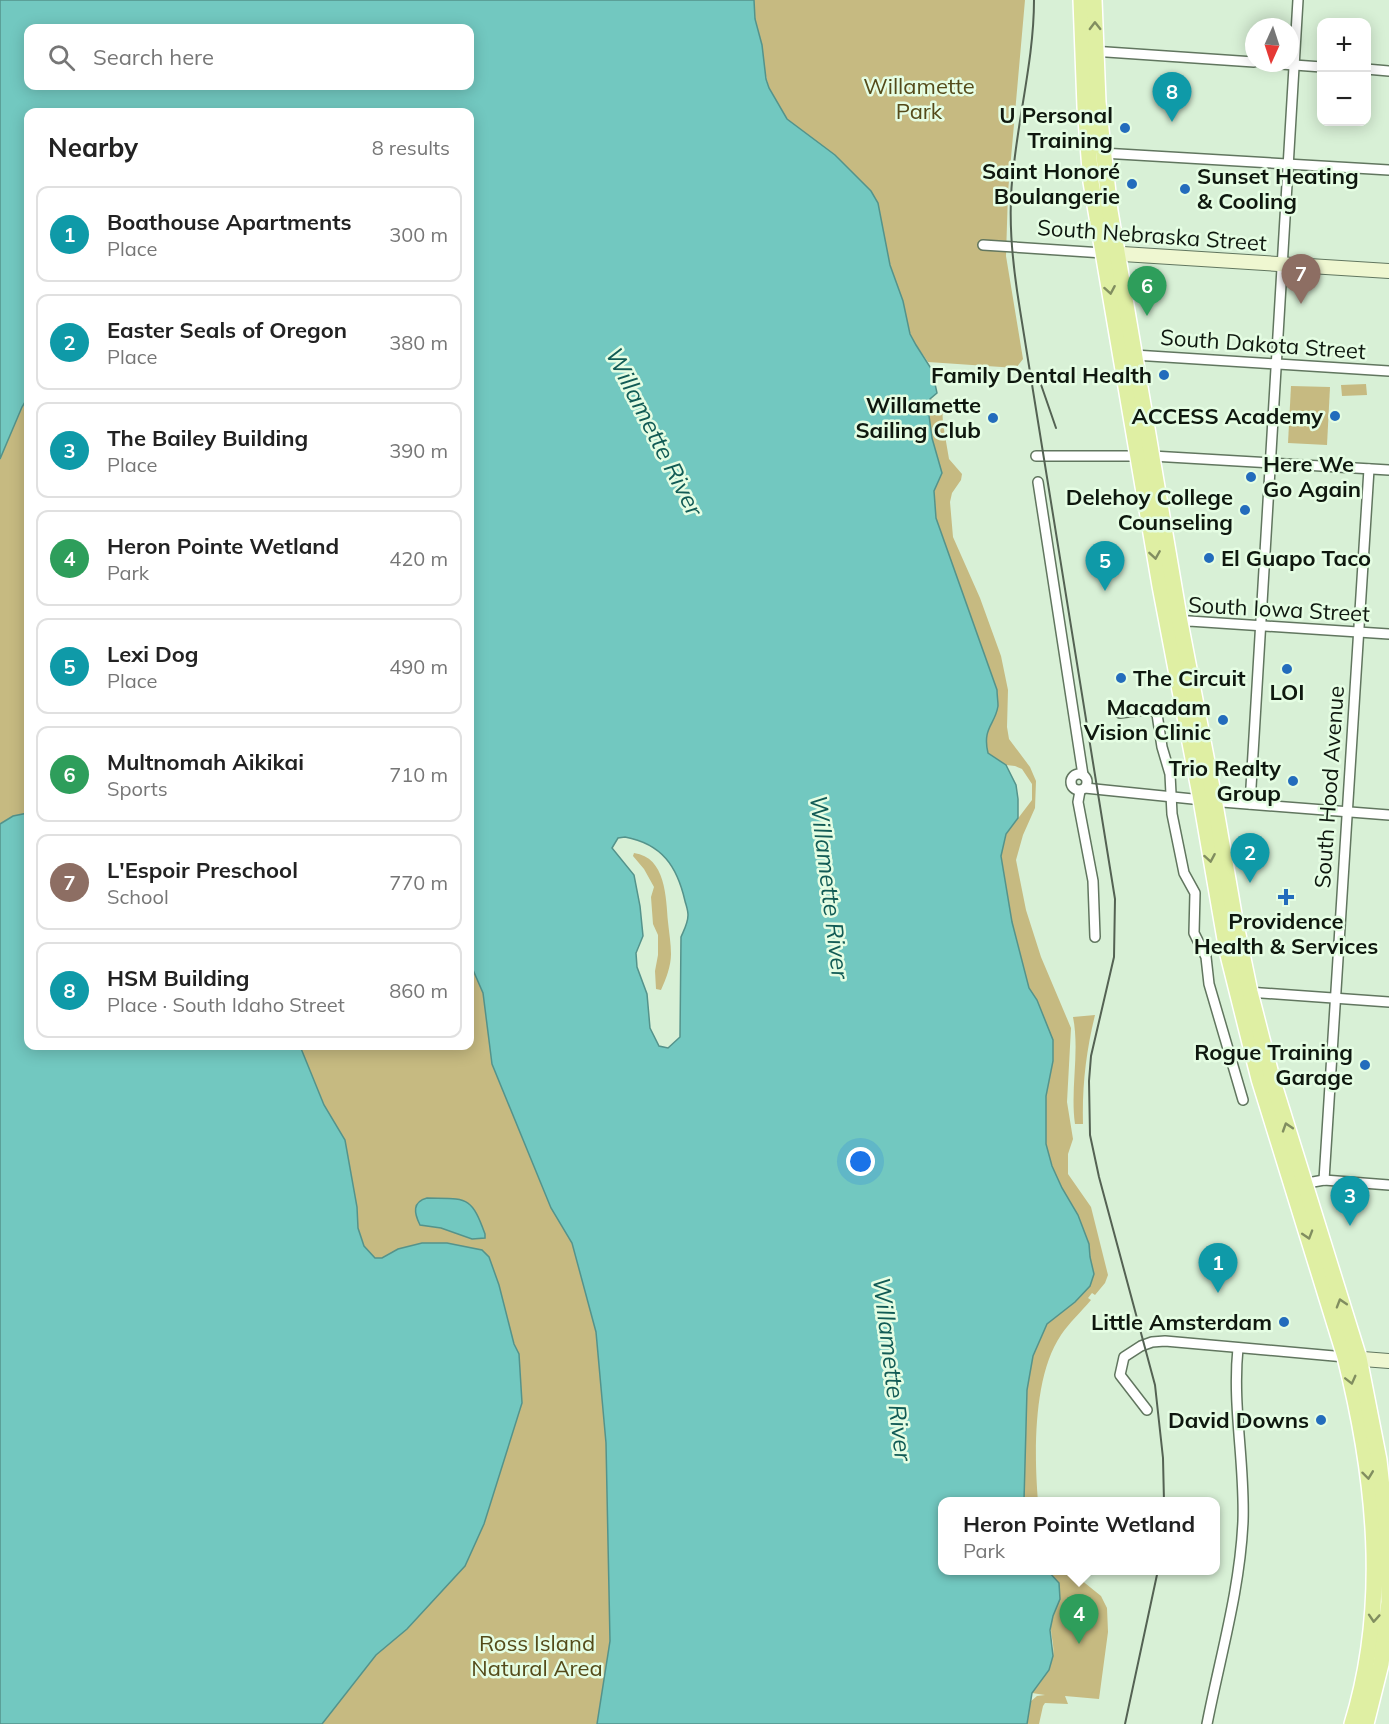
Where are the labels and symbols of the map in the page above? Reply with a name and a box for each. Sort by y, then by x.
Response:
north arrow [1245,18,1299,72]
one-way arrow [1089,21,1101,30]
park label: Willamette Park [863,72,975,125]
pin: 8 [1152,72,1192,122]
place label: U Personal Training [999,101,1113,154]
marker: U Personal Training [1118,121,1132,135]
place label: Saint Honoré Boulangerie [982,157,1120,210]
place label: Sunset Heating & Cooling [1197,162,1359,215]
marker: Saint Honoré Boulangerie [1125,177,1139,191]
marker: Sunset Heating & Cooling [1178,182,1192,196]
street label: South Nebraska Street [1036,213,1268,257]
pin: 7 [1282,254,1320,304]
pin: 6 [1128,266,1166,316]
one-way arrow [1103,285,1115,294]
street label: South Dakota Street [1159,323,1367,365]
water label: Willamette River [600,342,711,522]
place label: Family Dental Health [931,361,1152,389]
marker: Family Dental Health [1157,368,1171,382]
place label: Willamette Sailing Club [855,391,981,444]
place label: ACCESS Academy [1132,402,1323,430]
marker: ACCESS Academy [1328,409,1342,423]
marker: Willamette Sailing Club [986,411,1000,425]
place label: Here We Go Again [1263,450,1361,503]
marker: Here We Go Again [1244,470,1258,484]
place label: Delehoy College Counseling [1066,483,1233,536]
marker: Delehoy College Counseling [1238,503,1252,517]
pin: 5 [1086,542,1124,591]
place label: El Guapo Taco [1221,544,1371,572]
one-way arrow [1148,550,1160,559]
marker: El Guapo Taco [1202,551,1216,565]
street label: South Iowa Street [1187,590,1371,628]
marker: LOI [1280,662,1294,676]
place label: The Circuit [1133,664,1246,692]
marker: The Circuit [1114,671,1128,685]
place label: LOI [1269,678,1305,706]
street label: South Hood Avenue [1308,685,1350,889]
place label: Macadam Vision Clinic [1083,693,1211,746]
marker: Macadam Vision Clinic [1216,713,1230,727]
place label: Trio Realty Group [1169,754,1281,807]
marker: Trio Realty Group [1286,774,1300,788]
water label: Willamette River [804,793,856,982]
pin: 2 [1230,834,1270,883]
one-way arrow [1204,853,1216,862]
marker: Providence Health & Services [1277,888,1295,906]
place label: Providence Health & Services [1194,907,1378,960]
place label: Rogue Training Garage [1194,1038,1353,1091]
marker: Rogue Training Garage [1358,1058,1372,1072]
one-way arrow [1282,1122,1295,1133]
your location [846,1147,875,1176]
pin: 3 [1330,1176,1370,1226]
one-way arrow [1300,1230,1313,1240]
pin: 1 [1198,1244,1238,1293]
water label: Willamette River [867,1275,919,1464]
one-way arrow [1336,1298,1349,1309]
place label: Little Amsterdam [1091,1308,1272,1336]
marker: Little Amsterdam [1277,1315,1291,1329]
one-way arrow [1343,1375,1356,1385]
place label: David Downs [1168,1406,1309,1434]
marker: David Downs [1314,1413,1328,1427]
one-way arrow [1361,1471,1374,1480]
pin: 4 [1060,1594,1098,1644]
one-way arrow [1368,1613,1381,1622]
park label: Ross Island Natural Area [471,1629,603,1682]

